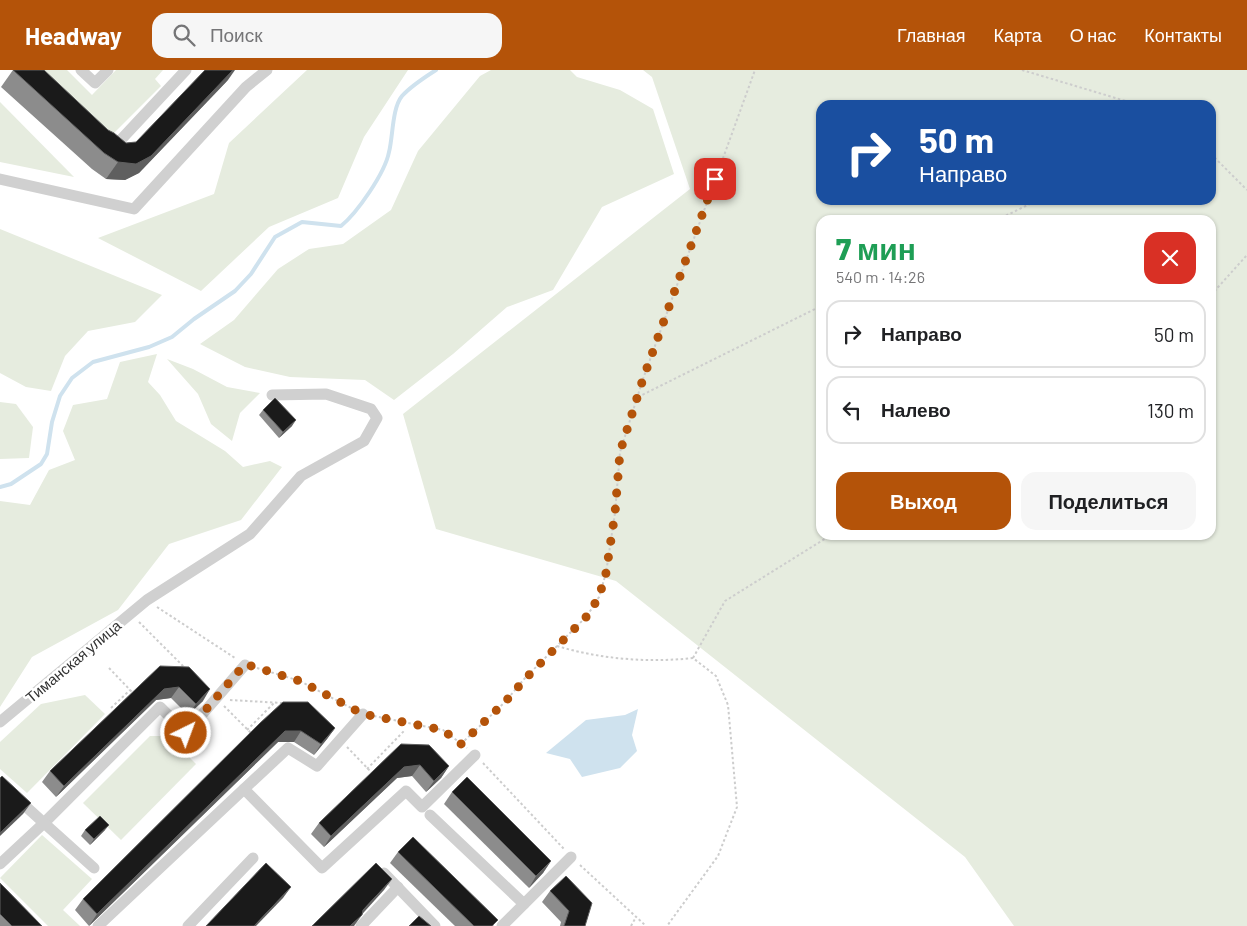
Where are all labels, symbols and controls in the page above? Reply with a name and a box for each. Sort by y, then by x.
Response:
search box [152,13,502,58]
text: Headway [25,21,122,50]
icon: search [170,21,198,49]
text: Поиск [210,23,263,46]
text: Главная [897,24,966,46]
text: Карта [994,24,1042,46]
text: О нас [1070,24,1116,46]
text: Контакты [1144,24,1222,46]
text: 50 m [919,118,994,160]
icon: right [836,120,901,185]
pin [694,158,736,200]
text: Направо [919,160,1007,186]
icon: arrive [701,165,729,193]
text: 7 мин [836,230,916,266]
button: close [1144,232,1196,284]
text: 540 m · 14:26 [836,267,925,286]
icon: right [838,320,866,348]
text: Направо [881,322,962,345]
text: 50 m [1154,323,1194,346]
icon: left [838,396,866,424]
text: Налево [881,398,951,421]
text: 130 m [1147,399,1194,422]
button: Выход [836,472,1011,530]
button: Поделиться [1021,472,1196,530]
street label: Тиманская улица [22,615,125,706]
position arrow [159,706,211,758]

